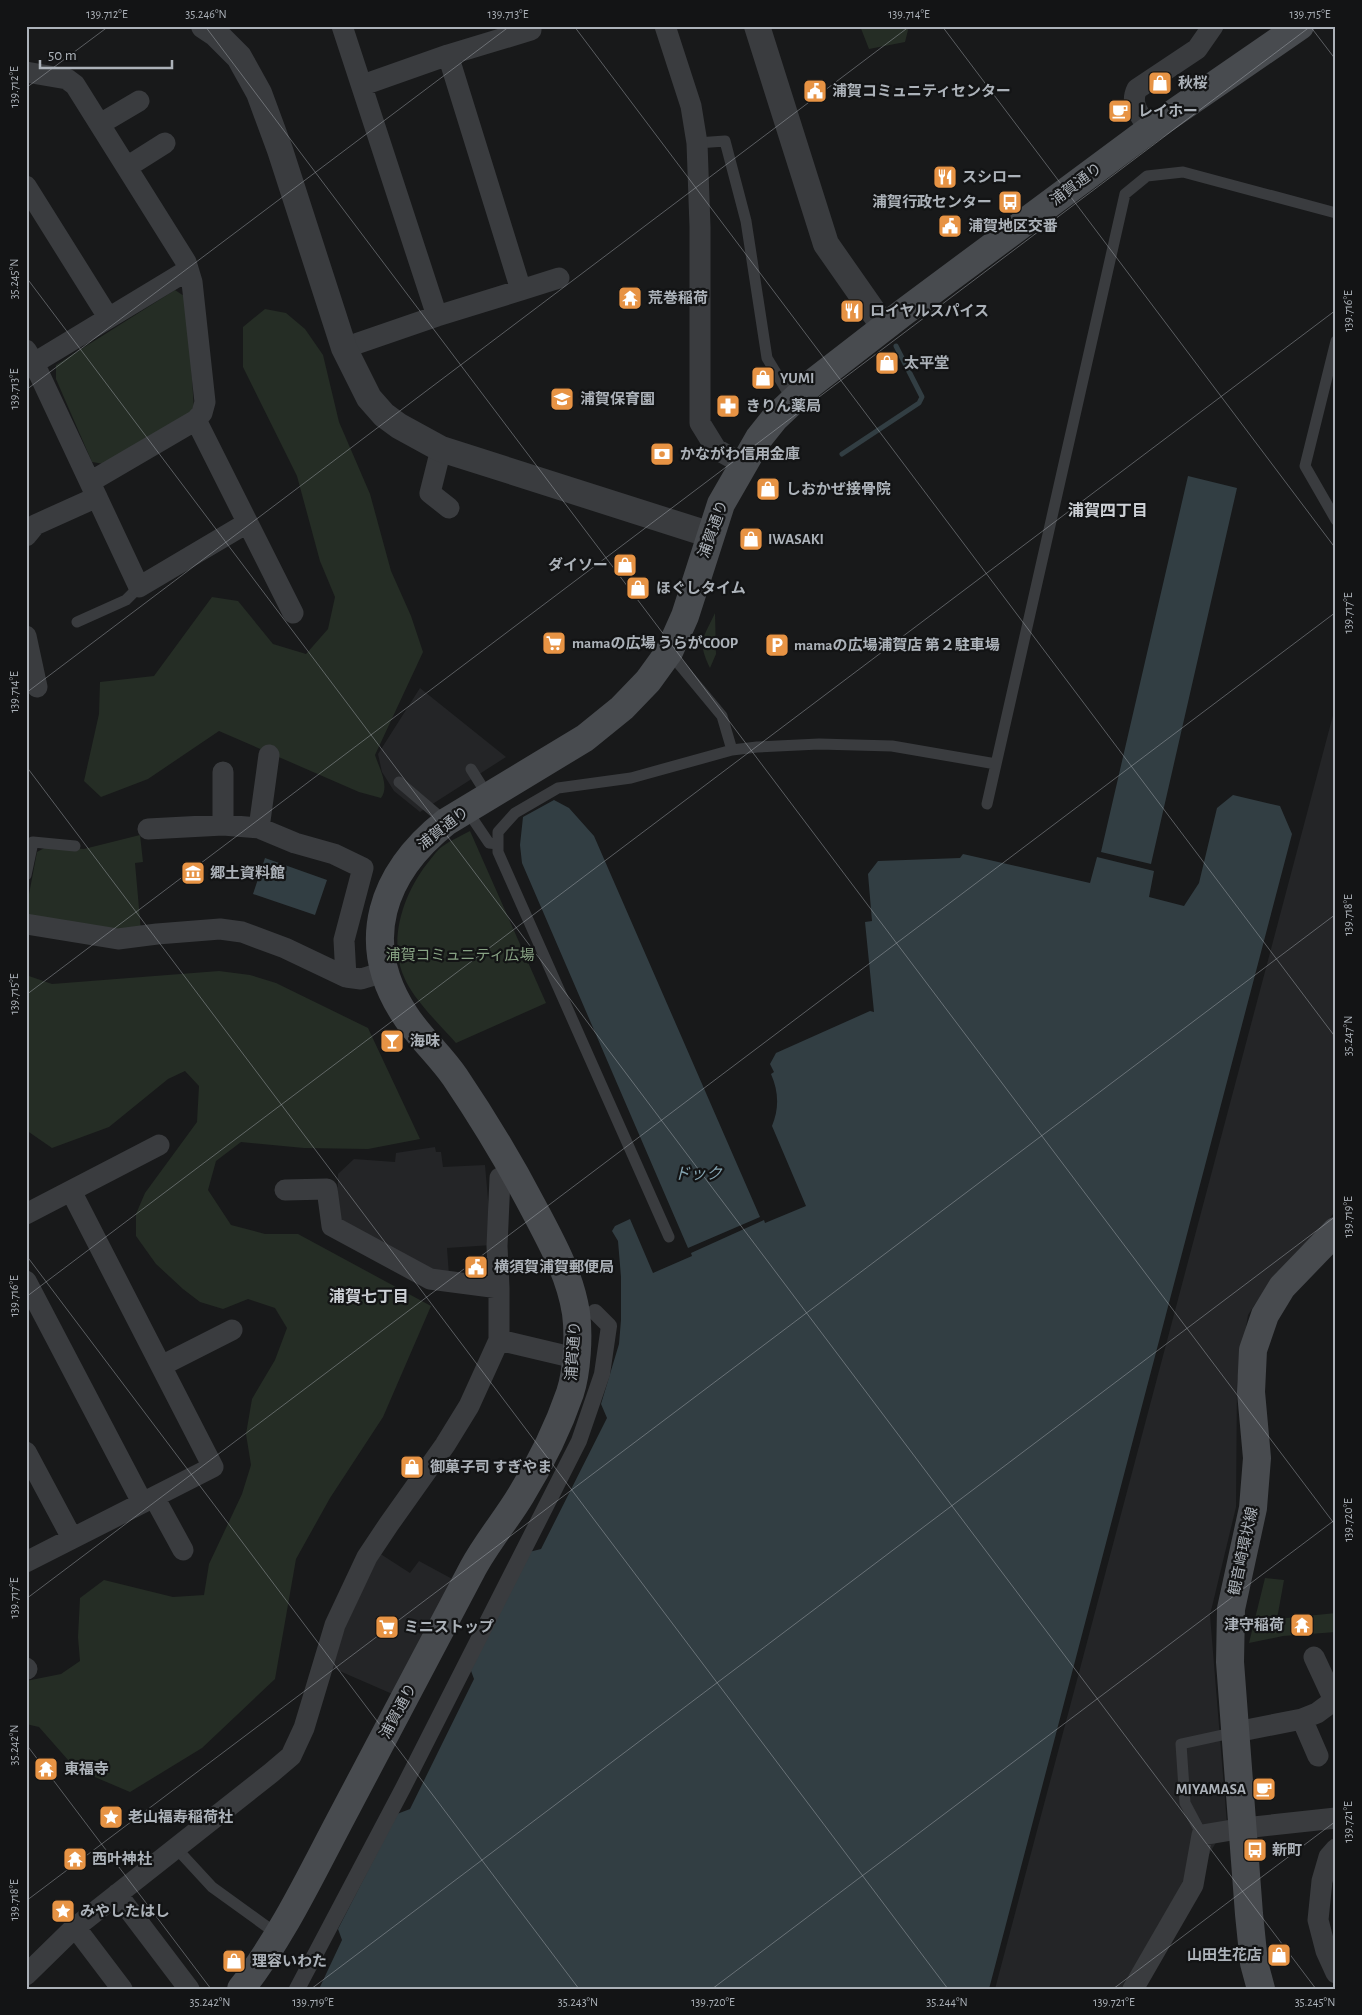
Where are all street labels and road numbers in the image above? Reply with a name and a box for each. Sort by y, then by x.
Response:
street label: 浦賀通り [1047,159,1105,208]
street label: 浦賀通り [694,498,731,560]
street label: 浦賀通り [414,802,472,853]
street label: 浦賀通り [562,1320,583,1381]
street label: 観音崎環状線 [1225,1505,1260,1597]
street label: 浦賀通り [376,1680,419,1741]

